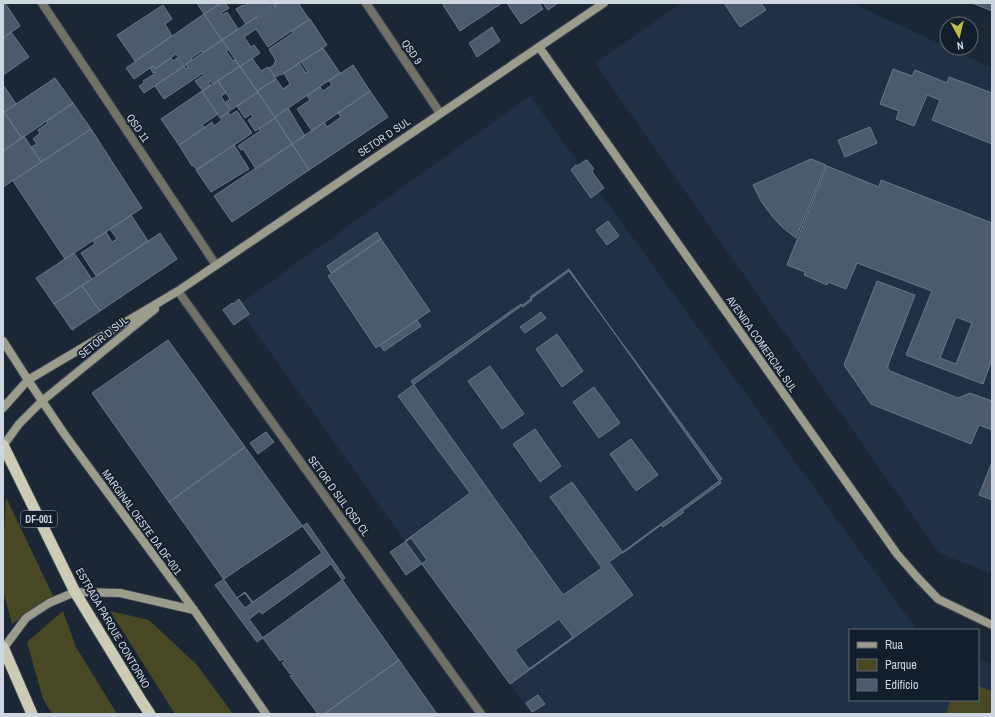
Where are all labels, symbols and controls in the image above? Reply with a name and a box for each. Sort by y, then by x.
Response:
north arrow [939,16,979,56]
street label: QSD 9 [399,37,425,67]
text: N [956,39,965,53]
street label: QSD 11 [123,111,153,145]
street label: SETOR D SUL [355,114,413,160]
street label: AVENIDA COMERCIAL SUL [723,292,801,395]
street label: SETOR D SUL [75,313,131,361]
street label: SETOR D SUL QSD CL [305,453,373,539]
street label: MARGINAL OESTE DA DF-001 [99,467,185,577]
road number: DF-001 [21,511,57,527]
street label: ESTRADA PARQUE CONTORNO [73,565,153,691]
legend [849,629,979,701]
text: Rua [885,637,904,653]
text: Parque [885,657,917,673]
text: Edifício [885,677,918,693]

